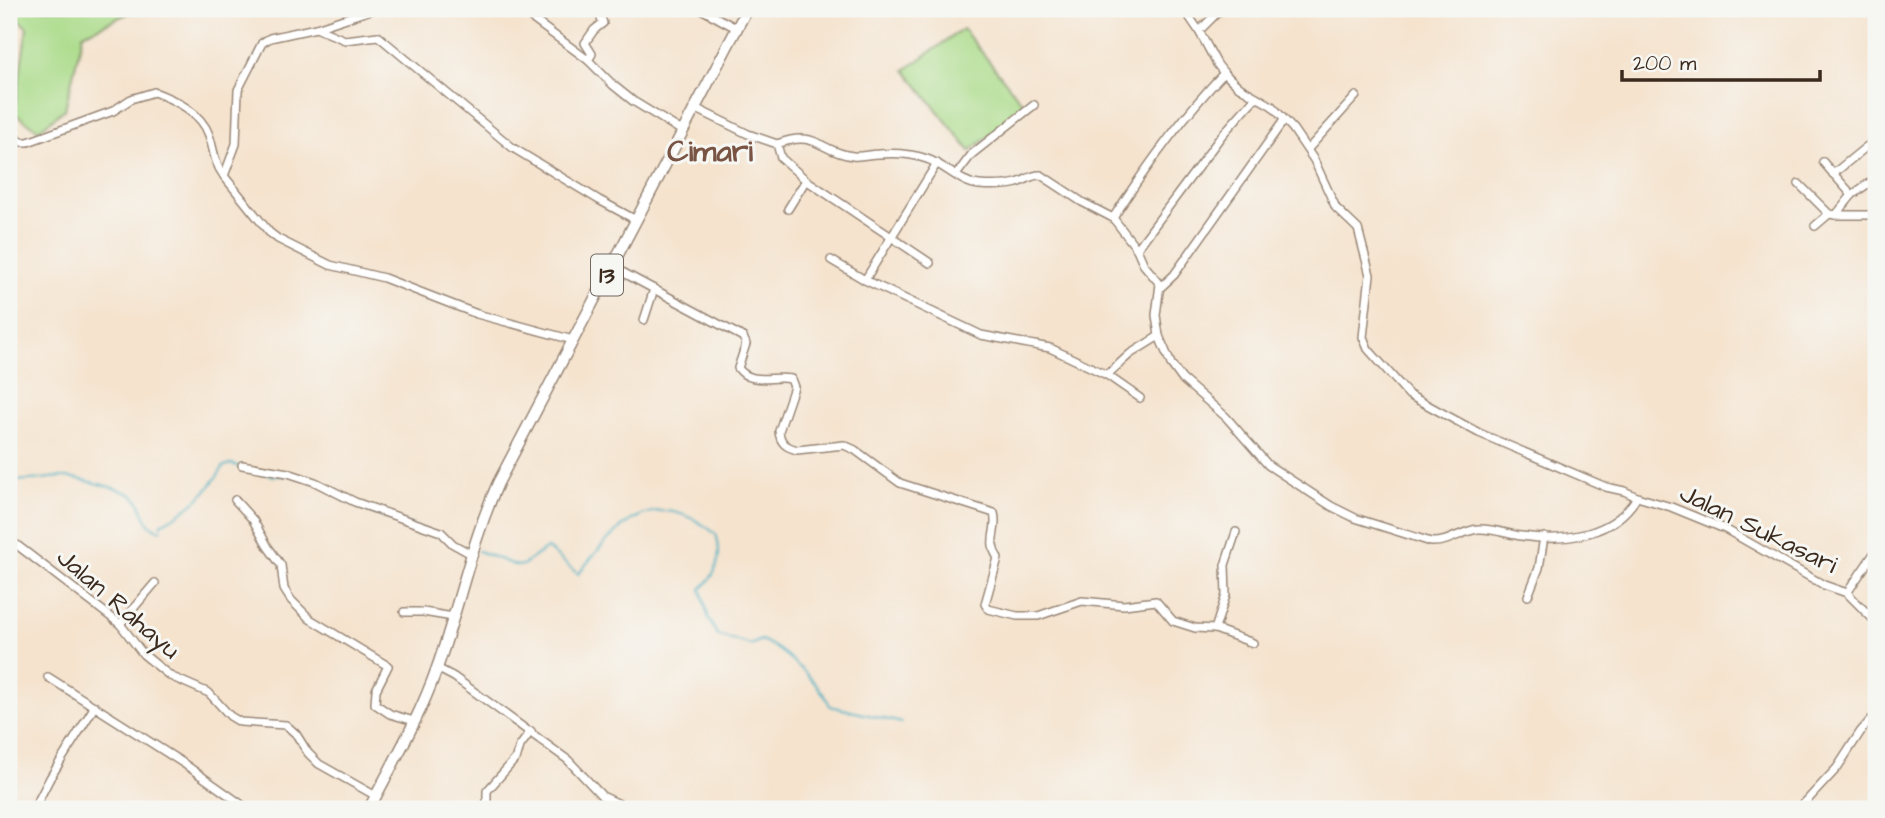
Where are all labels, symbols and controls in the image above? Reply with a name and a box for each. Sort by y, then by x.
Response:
scale bar [1622,38,1820,82]
text: 200 m [1633,49,1697,78]
district label: Cimari [667,131,753,173]
road number: 13 [591,254,623,296]
street label: Jalan Sukasari [1674,475,1844,583]
street label: Jalan Rahayu [47,540,188,669]

